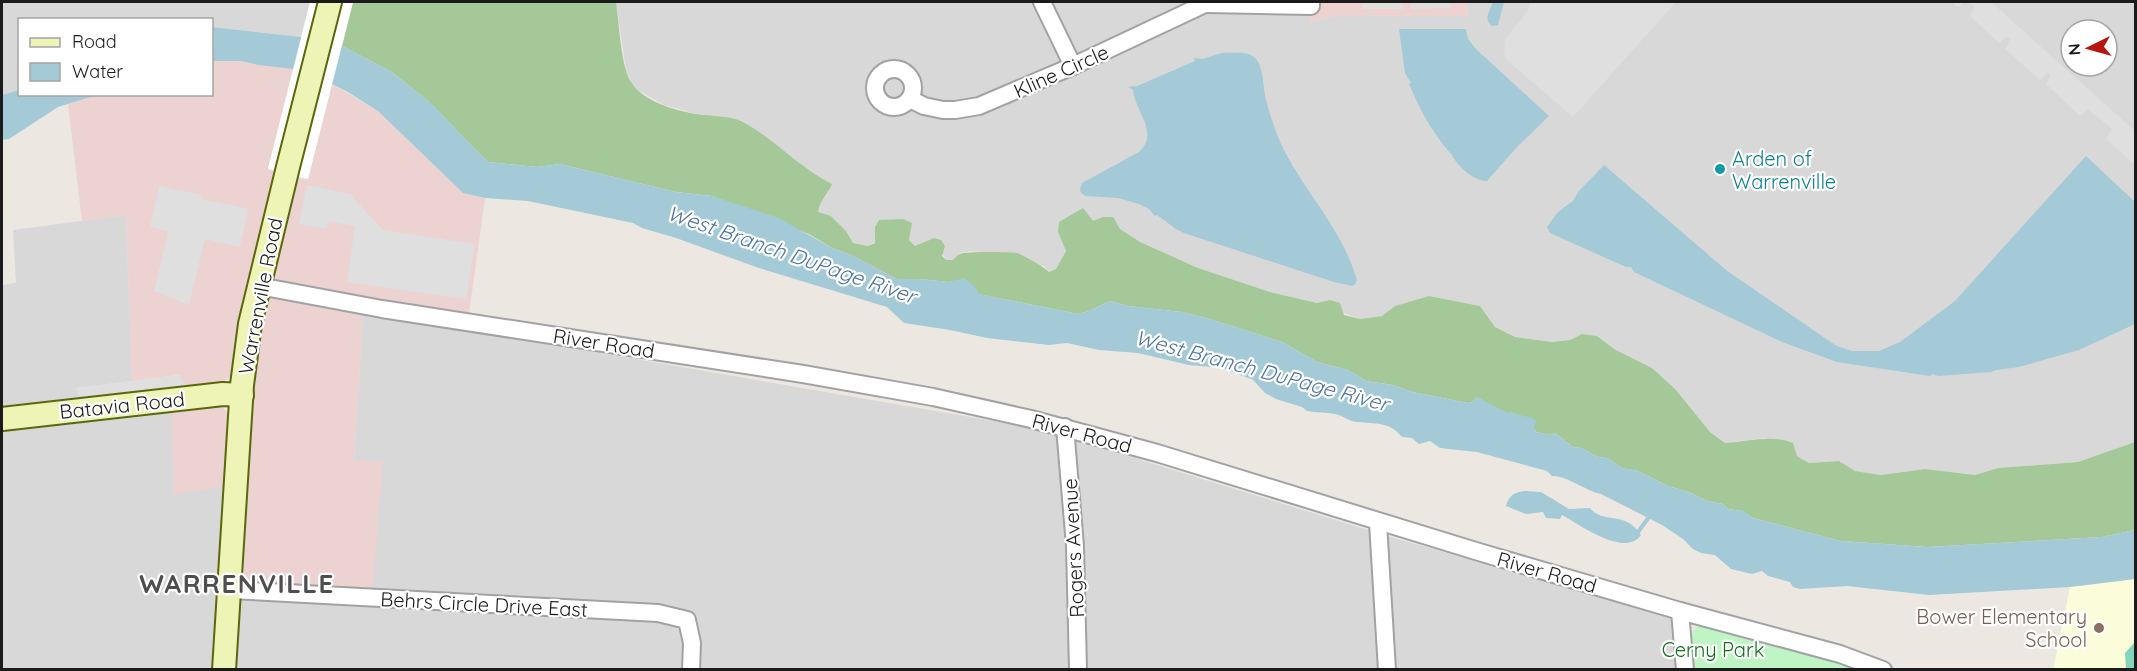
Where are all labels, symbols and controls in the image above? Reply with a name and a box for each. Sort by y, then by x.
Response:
legend [18,18,213,96]
north arrow [2059,18,2119,78]
text: Road [72,30,117,53]
street label: Kline Circle [1010,39,1112,103]
text: N [2064,43,2085,56]
text: Water [72,60,123,83]
place label: Arden of Warrenville [1732,146,1836,194]
marker: Arden of Warrenville [1713,162,1727,176]
water label: West Branch DuPage River [664,199,923,310]
street label: Warrenville Road [233,215,287,377]
street label: River Road [552,323,656,363]
water label: West Branch DuPage River [1132,324,1394,417]
street label: Batavia Road [58,386,186,424]
street label: River Road [1029,408,1135,458]
street label: Rogers Avenue [1057,478,1089,618]
street label: River Road [1494,546,1600,598]
district label: WARRENVILLE [139,567,335,600]
street label: Behrs Circle Drive East [380,586,589,622]
place label: Bower Elementary School [1916,604,2087,652]
marker: Bower Elementary School [2092,621,2106,635]
park label: Cerny Park [1662,637,1764,662]

